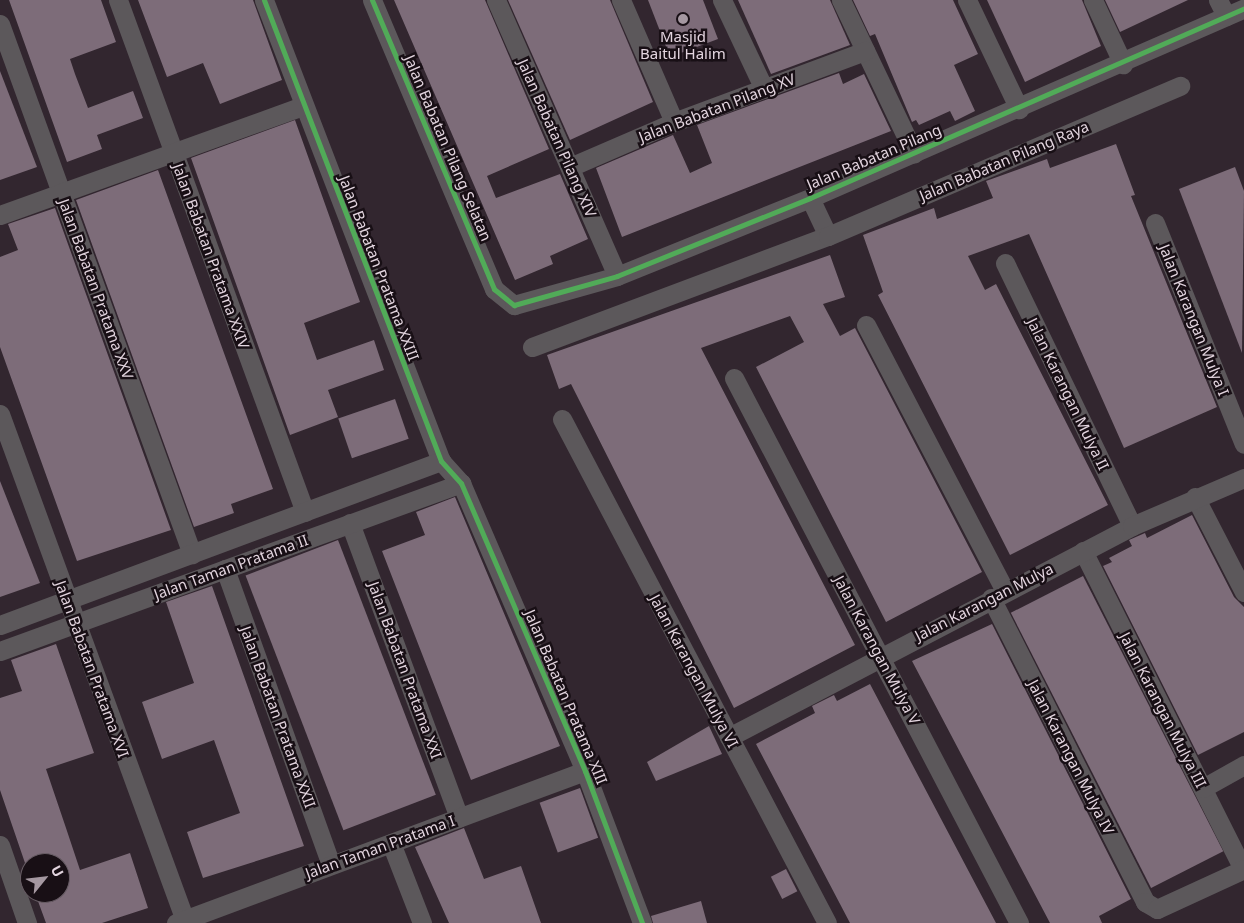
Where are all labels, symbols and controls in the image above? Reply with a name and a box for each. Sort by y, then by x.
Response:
marker: Masjid Baitul Halim [677,13,689,25]
place label: Masjid Baitul Halim [640,27,726,62]
street label: Jalan Babatan Pilang Selatan [401,52,495,244]
street label: Jalan Babatan Pilang XIV [514,56,600,220]
street label: Jalan Babatan Pilang XV [636,70,798,146]
street label: Jalan Babatan Pilang Raya [917,117,1091,205]
street label: Jalan Babatan Pilang [804,120,944,194]
street label: Jalan Babatan Pratama XXIV [169,161,253,351]
street label: Jalan Babatan Pratama XXIII [335,173,423,363]
street label: Jalan Babatan Pratama XXV [55,196,137,382]
street label: Jalan Karangan Mulya I [1155,242,1233,398]
street label: Jalan Karangan Mulya II [1023,315,1113,473]
street label: Jalan Taman Pratama II [151,531,311,603]
street label: Jalan Karangan Mulya [912,559,1056,645]
street label: Jalan Karangan Mulya V [830,573,924,727]
street label: Jalan Babatan Pratama XVI [52,578,132,760]
street label: Jalan Babatan Pratama XXI [365,579,445,761]
street label: Jalan Karangan Mulya VI [646,591,742,751]
street label: Jalan Babatan Pratama XIII [521,607,611,787]
street label: Jalan Babatan Pratama XXII [237,624,319,810]
street label: Jalan Karangan Mulya III [1116,629,1210,791]
street label: Jalan Karangan Mulya IV [1024,677,1118,837]
street label: Jalan Taman Pratama I [303,812,457,882]
north arrow [20,853,70,903]
text: U [47,862,69,880]

